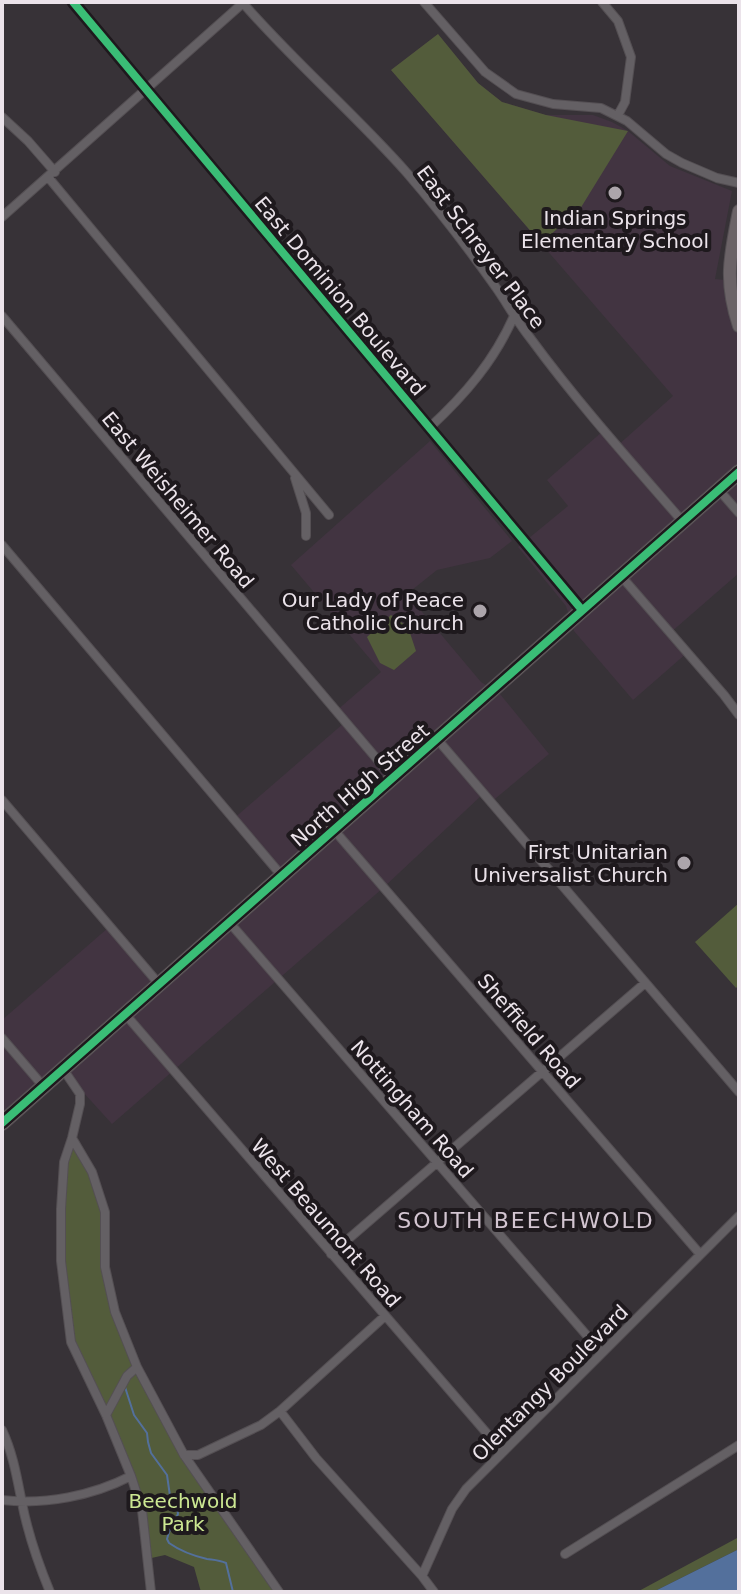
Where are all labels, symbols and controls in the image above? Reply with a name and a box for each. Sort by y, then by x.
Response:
street label: East Schreyer Place [412,161,550,333]
marker: Indian Springs Elementary School [606,184,624,202]
street label: East Dominion Boulevard [250,191,430,401]
place label: Indian Springs Elementary School [521,206,709,253]
street label: East Weisheimer Road [97,407,259,593]
place label: Our Lady of Peace Catholic Church [282,588,464,635]
marker: Our Lady of Peace Catholic Church [471,602,489,620]
street label: North High Street [286,718,434,852]
place label: First Unitarian Universalist Church [474,840,668,887]
marker: First Unitarian Universalist Church [675,854,693,872]
street label: Sheffield Road [473,969,585,1093]
street label: Nottingham Road [346,1035,478,1183]
street label: West Beaumont Road [246,1134,406,1312]
district label: SOUTH BEECHWOLD [397,1208,655,1233]
street label: Olentangy Boulevard [467,1300,633,1466]
park label: Beechwold Park [129,1489,237,1536]

